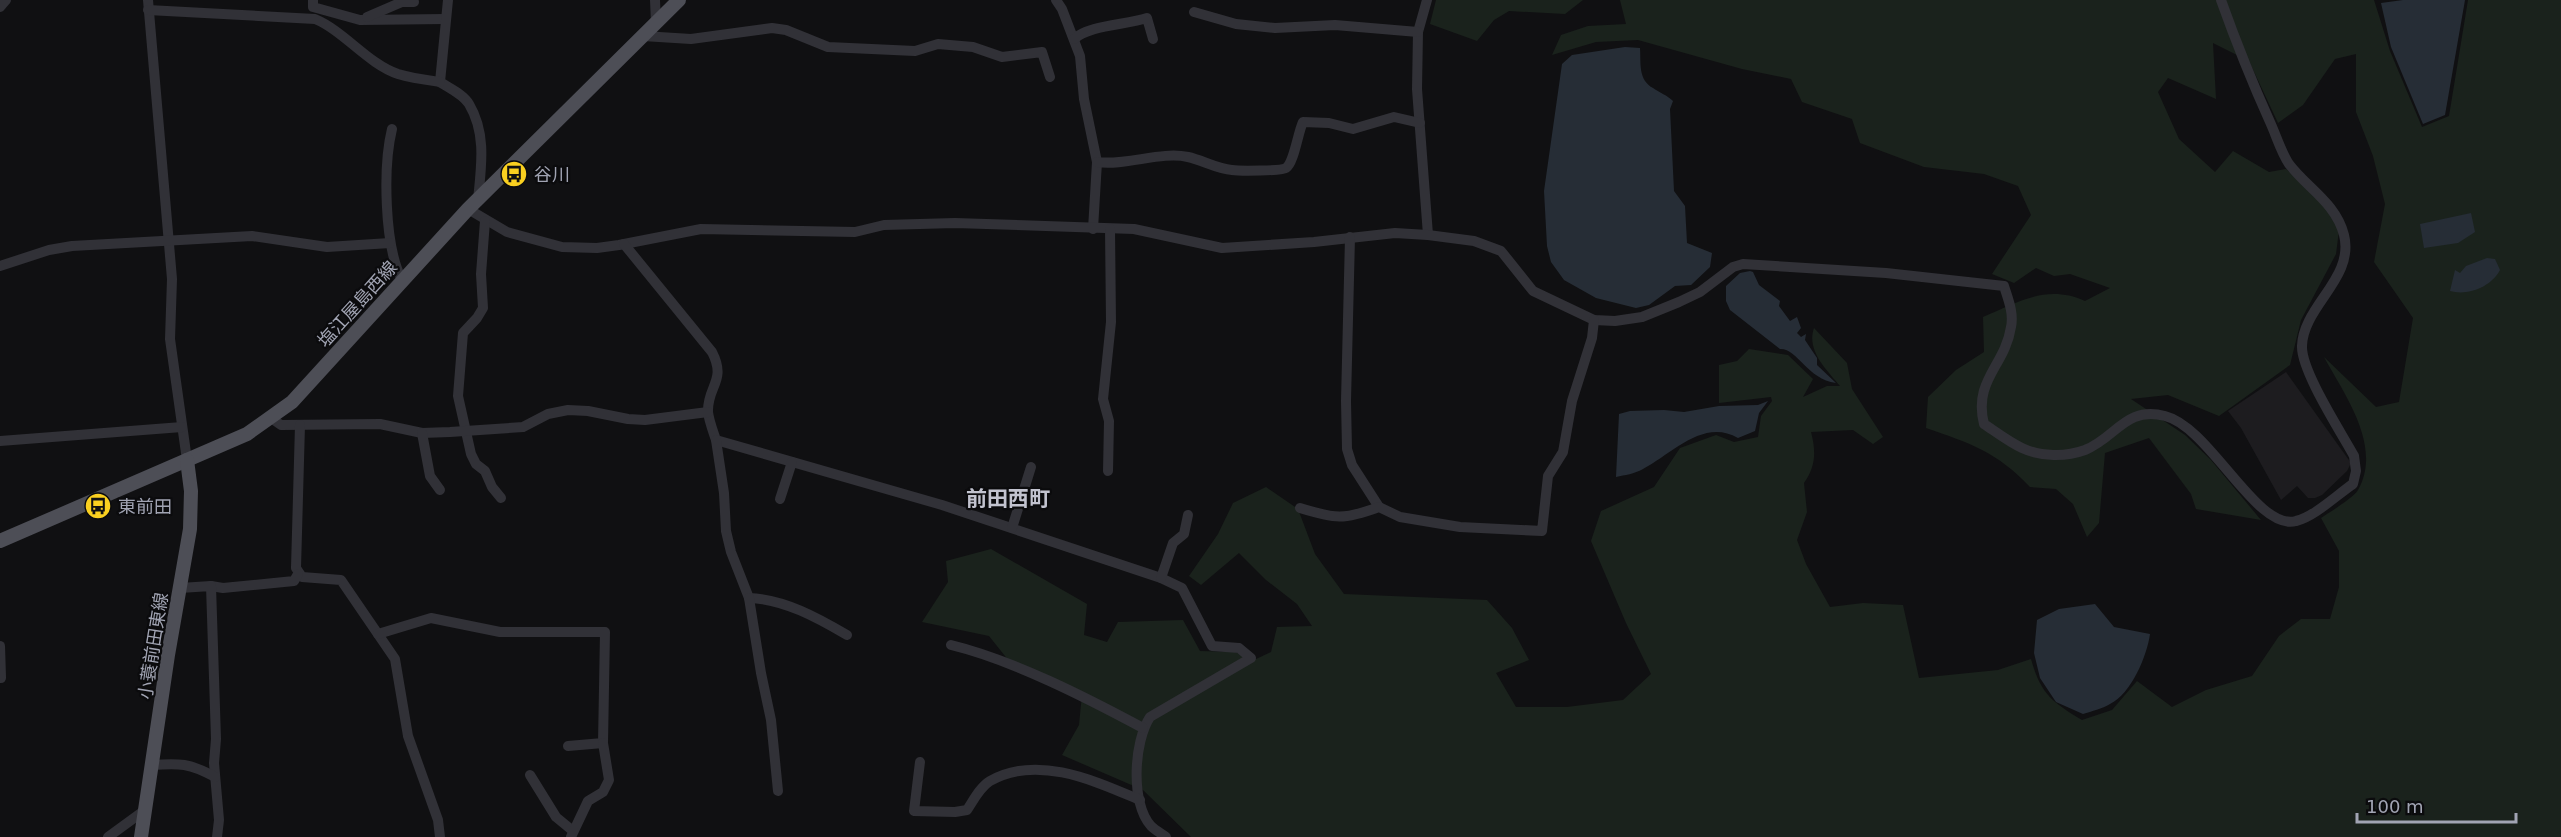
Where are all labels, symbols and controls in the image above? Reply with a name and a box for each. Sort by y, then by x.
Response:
bus stop icon: 谷川 [499,159,529,189]
place label: 谷川 [534,164,570,185]
street label: 塩江屋島西線 [313,257,401,351]
district label: 前田西町 [966,487,1050,511]
bus stop icon: 東前田 [83,491,113,521]
place label: 東前田 [118,496,172,517]
street label: 小蓑前田東線 [134,591,172,701]
scale bar [2357,786,2516,824]
text: 100 m [2366,796,2424,817]

